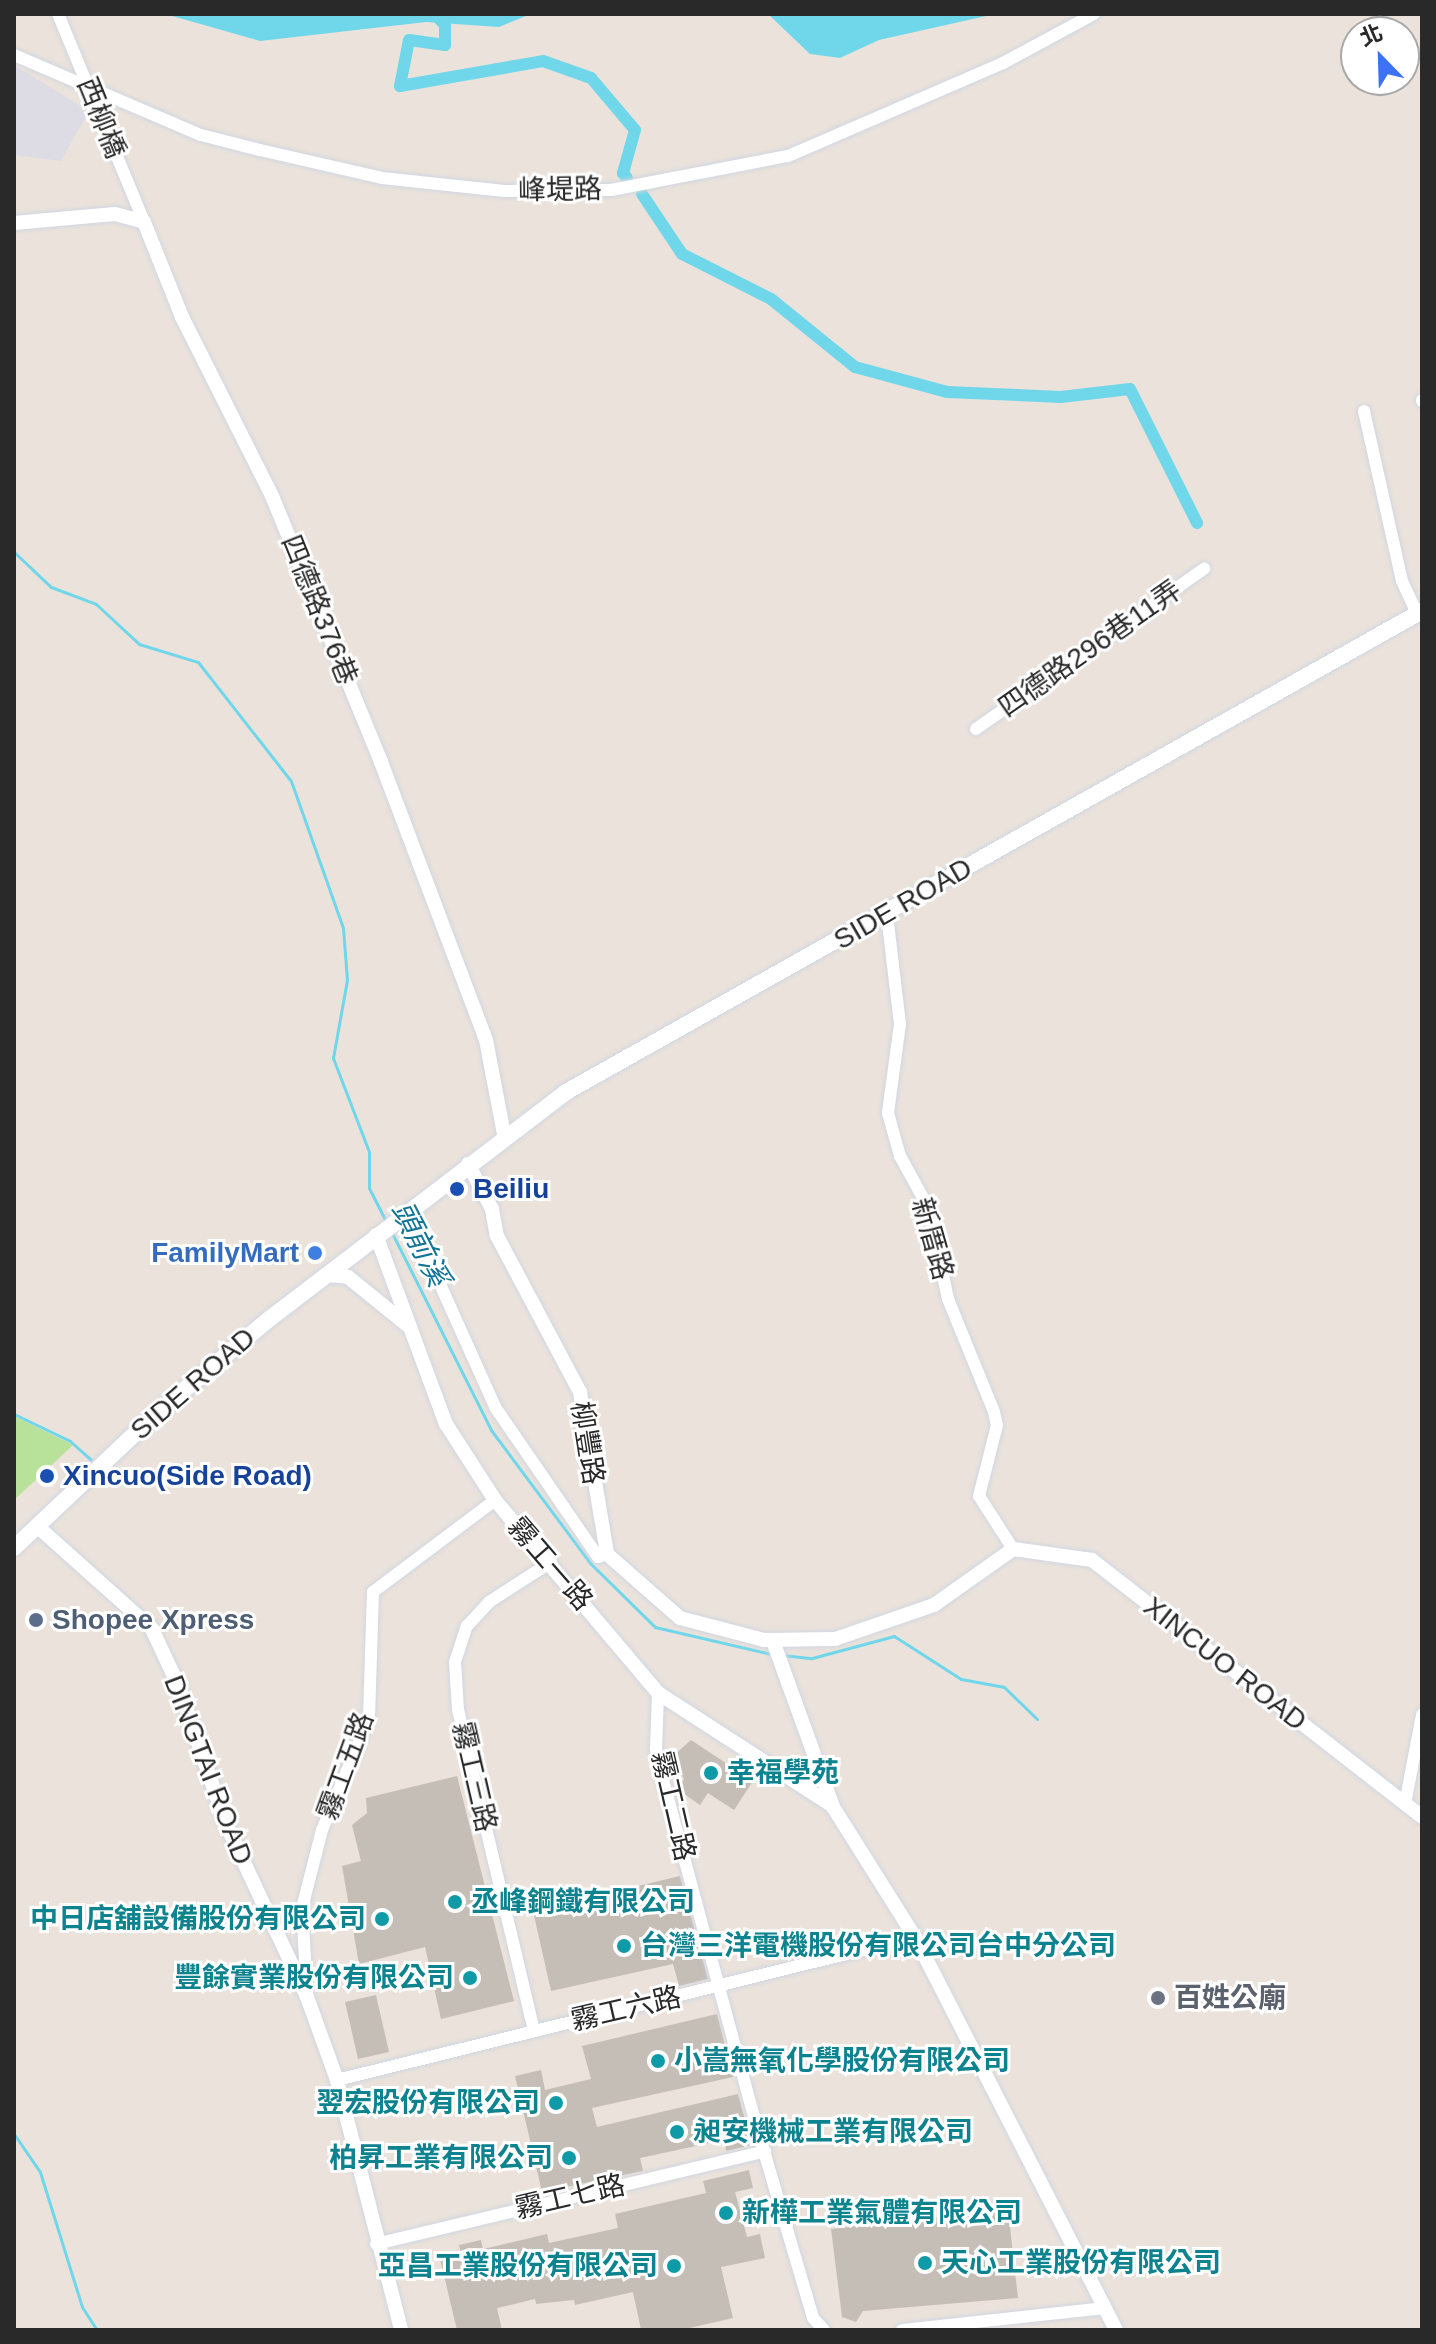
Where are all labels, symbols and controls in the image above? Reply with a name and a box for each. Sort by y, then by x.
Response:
north arrow [1340,16,1420,96]
text: 北 [1356,19,1386,51]
street label: 西柳橋 [70,73,132,163]
street label: 峰堤路 [518,172,602,208]
street label: 四德路376巷 [274,530,364,690]
street label: 四德路296巷11弄 [992,573,1188,725]
street label: SIDE ROAD [828,851,978,957]
place label: Beiliu [473,1172,549,1206]
marker: Beiliu [448,1180,466,1198]
street label: 新厝路 [904,1194,960,1284]
water label: 頭前溪 [384,1196,456,1292]
place label: FamilyMart [151,1236,299,1270]
marker: FamilyMart [306,1244,324,1262]
street label: SIDE ROAD [124,1321,262,1447]
street label: 柳豐路 [564,1399,610,1487]
place label: Xincuo(Side Road) [63,1459,312,1493]
marker: Xincuo(Side Road) [38,1467,56,1485]
street label: 霧工一路 [501,1511,599,1617]
street label: XINCUO ROAD [1137,1590,1313,1738]
place label: Shopee Xpress [52,1603,254,1637]
marker: Shopee Xpress [27,1611,45,1629]
street label: DINGTAI ROAD [156,1671,260,1869]
street label: 霧工五路 [311,1708,381,1824]
street label: 霧工三路 [445,1719,503,1835]
street label: 霧工二路 [644,1748,702,1864]
place label: 幸福學苑 [727,1756,839,1790]
marker: 幸福學苑 [702,1764,720,1782]
place label: 丞峰鋼鐵有限公司 [471,1885,695,1919]
marker: 丞峰鋼鐵有限公司 [446,1893,464,1911]
place label: 中日店舖設備股份有限公司 [30,1902,366,1936]
marker: 中日店舖設備股份有限公司 [373,1910,391,1928]
place label: 台灣三洋電機股份有限公司台中分公司 [640,1929,1116,1963]
marker: 台灣三洋電機股份有限公司台中分公司 [615,1937,633,1955]
place label: 豐餘實業股份有限公司 [174,1961,454,1995]
marker: 豐餘實業股份有限公司 [461,1969,479,1987]
street label: 霧工六路 [568,1980,684,2038]
place label: 百姓公廟 [1174,1981,1286,2015]
marker: 百姓公廟 [1149,1989,1167,2007]
place label: 小嵩無氧化學股份有限公司 [674,2044,1010,2078]
marker: 小嵩無氧化學股份有限公司 [649,2052,667,2070]
place label: 翌宏股份有限公司 [316,2086,540,2120]
marker: 翌宏股份有限公司 [547,2094,565,2112]
place label: 昶安機械工業有限公司 [693,2115,973,2149]
marker: 昶安機械工業有限公司 [668,2123,686,2141]
place label: 柏昇工業有限公司 [329,2141,553,2175]
marker: 柏昇工業有限公司 [560,2149,578,2167]
street label: 霧工七路 [512,2168,628,2226]
place label: 新樺工業氣體有限公司 [742,2196,1022,2230]
marker: 新樺工業氣體有限公司 [717,2204,735,2222]
place label: 天心工業股份有限公司 [941,2246,1221,2280]
place label: 亞昌工業股份有限公司 [378,2249,658,2283]
marker: 天心工業股份有限公司 [916,2254,934,2272]
marker: 亞昌工業股份有限公司 [665,2257,683,2275]

